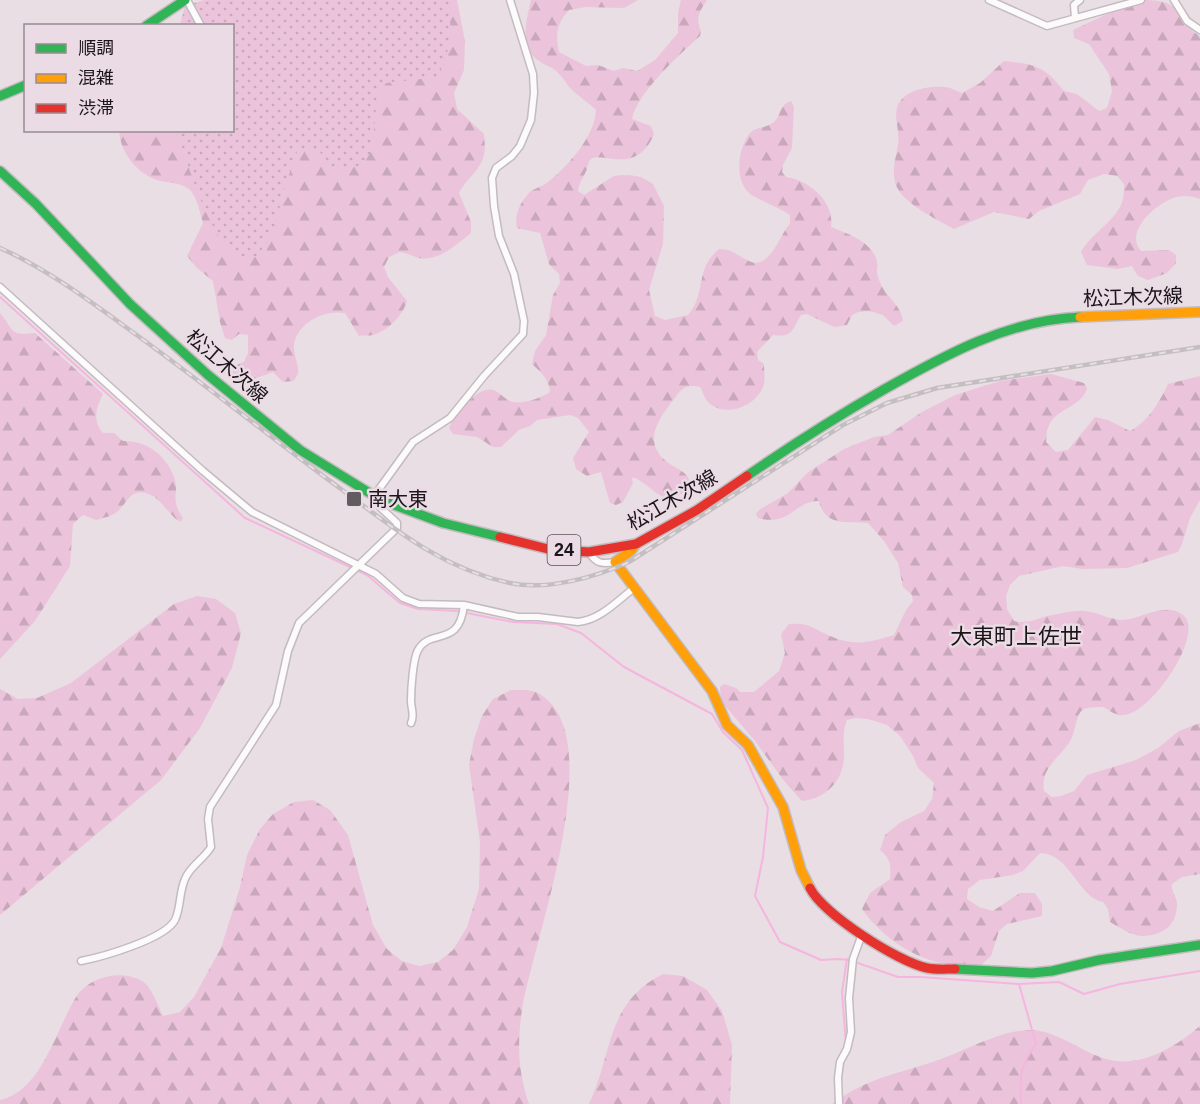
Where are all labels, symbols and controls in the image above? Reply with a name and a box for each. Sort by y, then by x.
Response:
legend [24,24,234,132]
text: 順調 [78,38,114,58]
text: 混雑 [78,68,114,88]
text: 渋滞 [78,98,114,118]
street label: 松江木次線 [1083,284,1183,310]
street label: 松江木次線 [182,325,272,407]
street label: 松江木次線 [623,465,721,535]
place label: 南大東 [368,488,428,510]
marker: 南大東 [345,490,363,508]
road number: 24 [548,535,580,565]
district label: 大東町上佐世 [950,624,1082,649]

